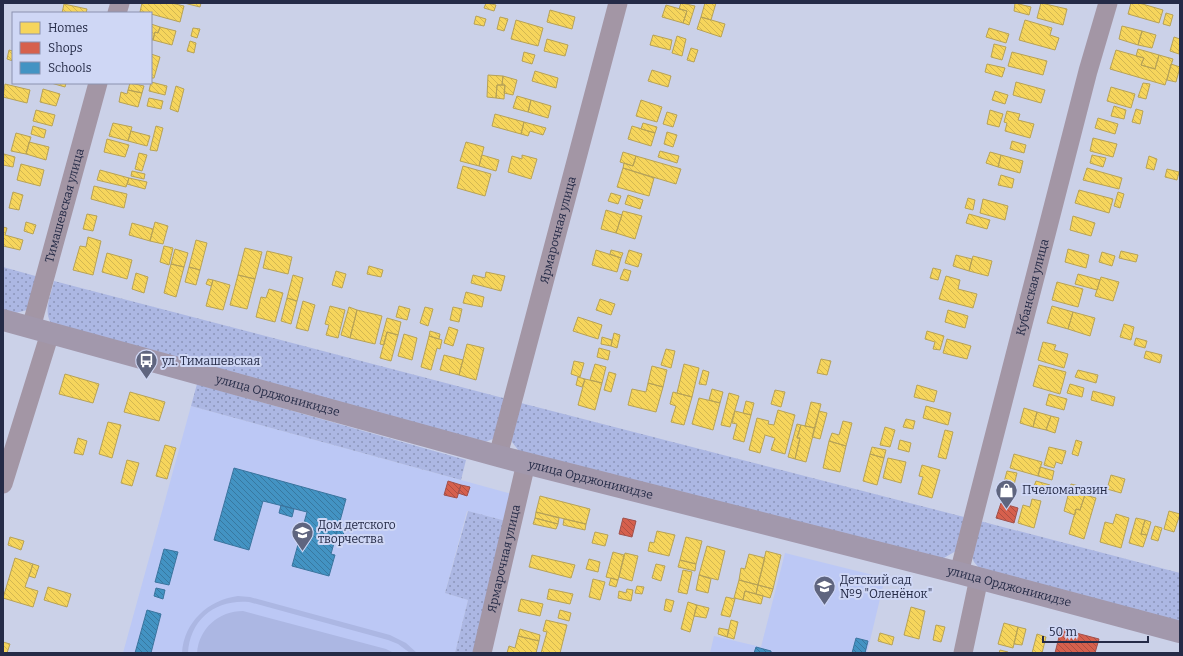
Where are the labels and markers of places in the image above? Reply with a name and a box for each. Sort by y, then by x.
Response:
bus stop icon: ул. Тимашевская [134,348,160,381]
place label: ул. Тимашевская [161,354,260,368]
shop icon: Пчеломагазин [993,477,1019,510]
place label: Пчеломагазин [1022,483,1108,497]
place label: Дом детского творчества [318,518,396,546]
school or university icon: Дом детского творчества [290,519,316,552]
place label: Детский сад №9 "Оленёнок" [840,573,932,601]
school or university icon: Детский сад №9 "Оленёнок" [812,574,838,607]

